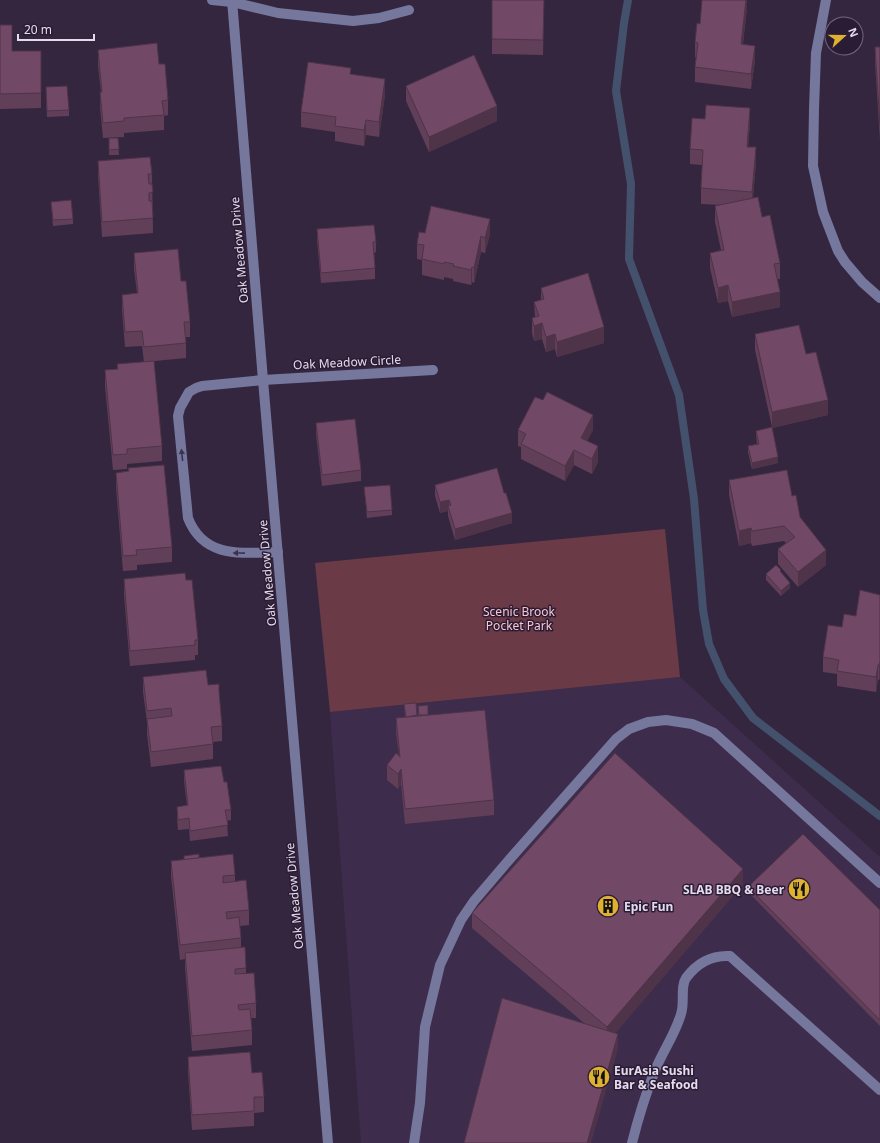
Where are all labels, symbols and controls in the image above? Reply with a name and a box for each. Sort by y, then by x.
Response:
scale bar [18,16,94,42]
north arrow [824,16,864,56]
text: 20 m [24,21,52,38]
text: N [845,25,862,39]
street label: Oak Meadow Drive [226,196,252,304]
street label: Oak Meadow Circle [293,351,402,373]
one-way arrow [179,449,185,461]
street label: Oak Meadow Drive [254,519,280,627]
one-way arrow [232,550,245,556]
park label: Scenic Brook Pocket Park [483,603,556,634]
street label: Oak Meadow Drive [281,842,307,950]
restaurant icon: SLAB BBQ & Beer [786,876,812,902]
place label: SLAB BBQ & Beer [683,881,785,898]
building icon: Epic Fun [595,893,621,919]
place label: Epic Fun [624,898,673,915]
place label: EurAsia Sushi Bar & Seafood [614,1062,698,1093]
restaurant icon: EurAsia Sushi Bar & Seafood [586,1064,612,1090]

